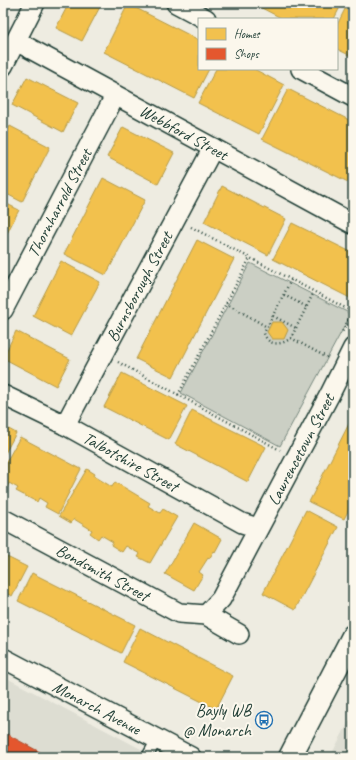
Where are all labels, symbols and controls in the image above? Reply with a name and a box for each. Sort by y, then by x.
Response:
legend [198,18,338,70]
text: Homes [234,26,261,42]
text: Shops [234,46,259,62]
street label: Webbford Street [136,100,233,166]
street label: Thornharrold Street [23,143,98,261]
street label: Burnsborough Street [102,226,178,345]
street label: Lawrencetown Street [263,388,340,509]
street label: Talbotshire Street [79,427,184,498]
street label: Bondsmith Street [52,539,155,607]
street label: Monarch Avenue [49,676,145,740]
place label: Bayly WB @ Monarch [183,700,252,741]
bus stop icon: Bayly WB @ Monarch [254,710,274,730]

